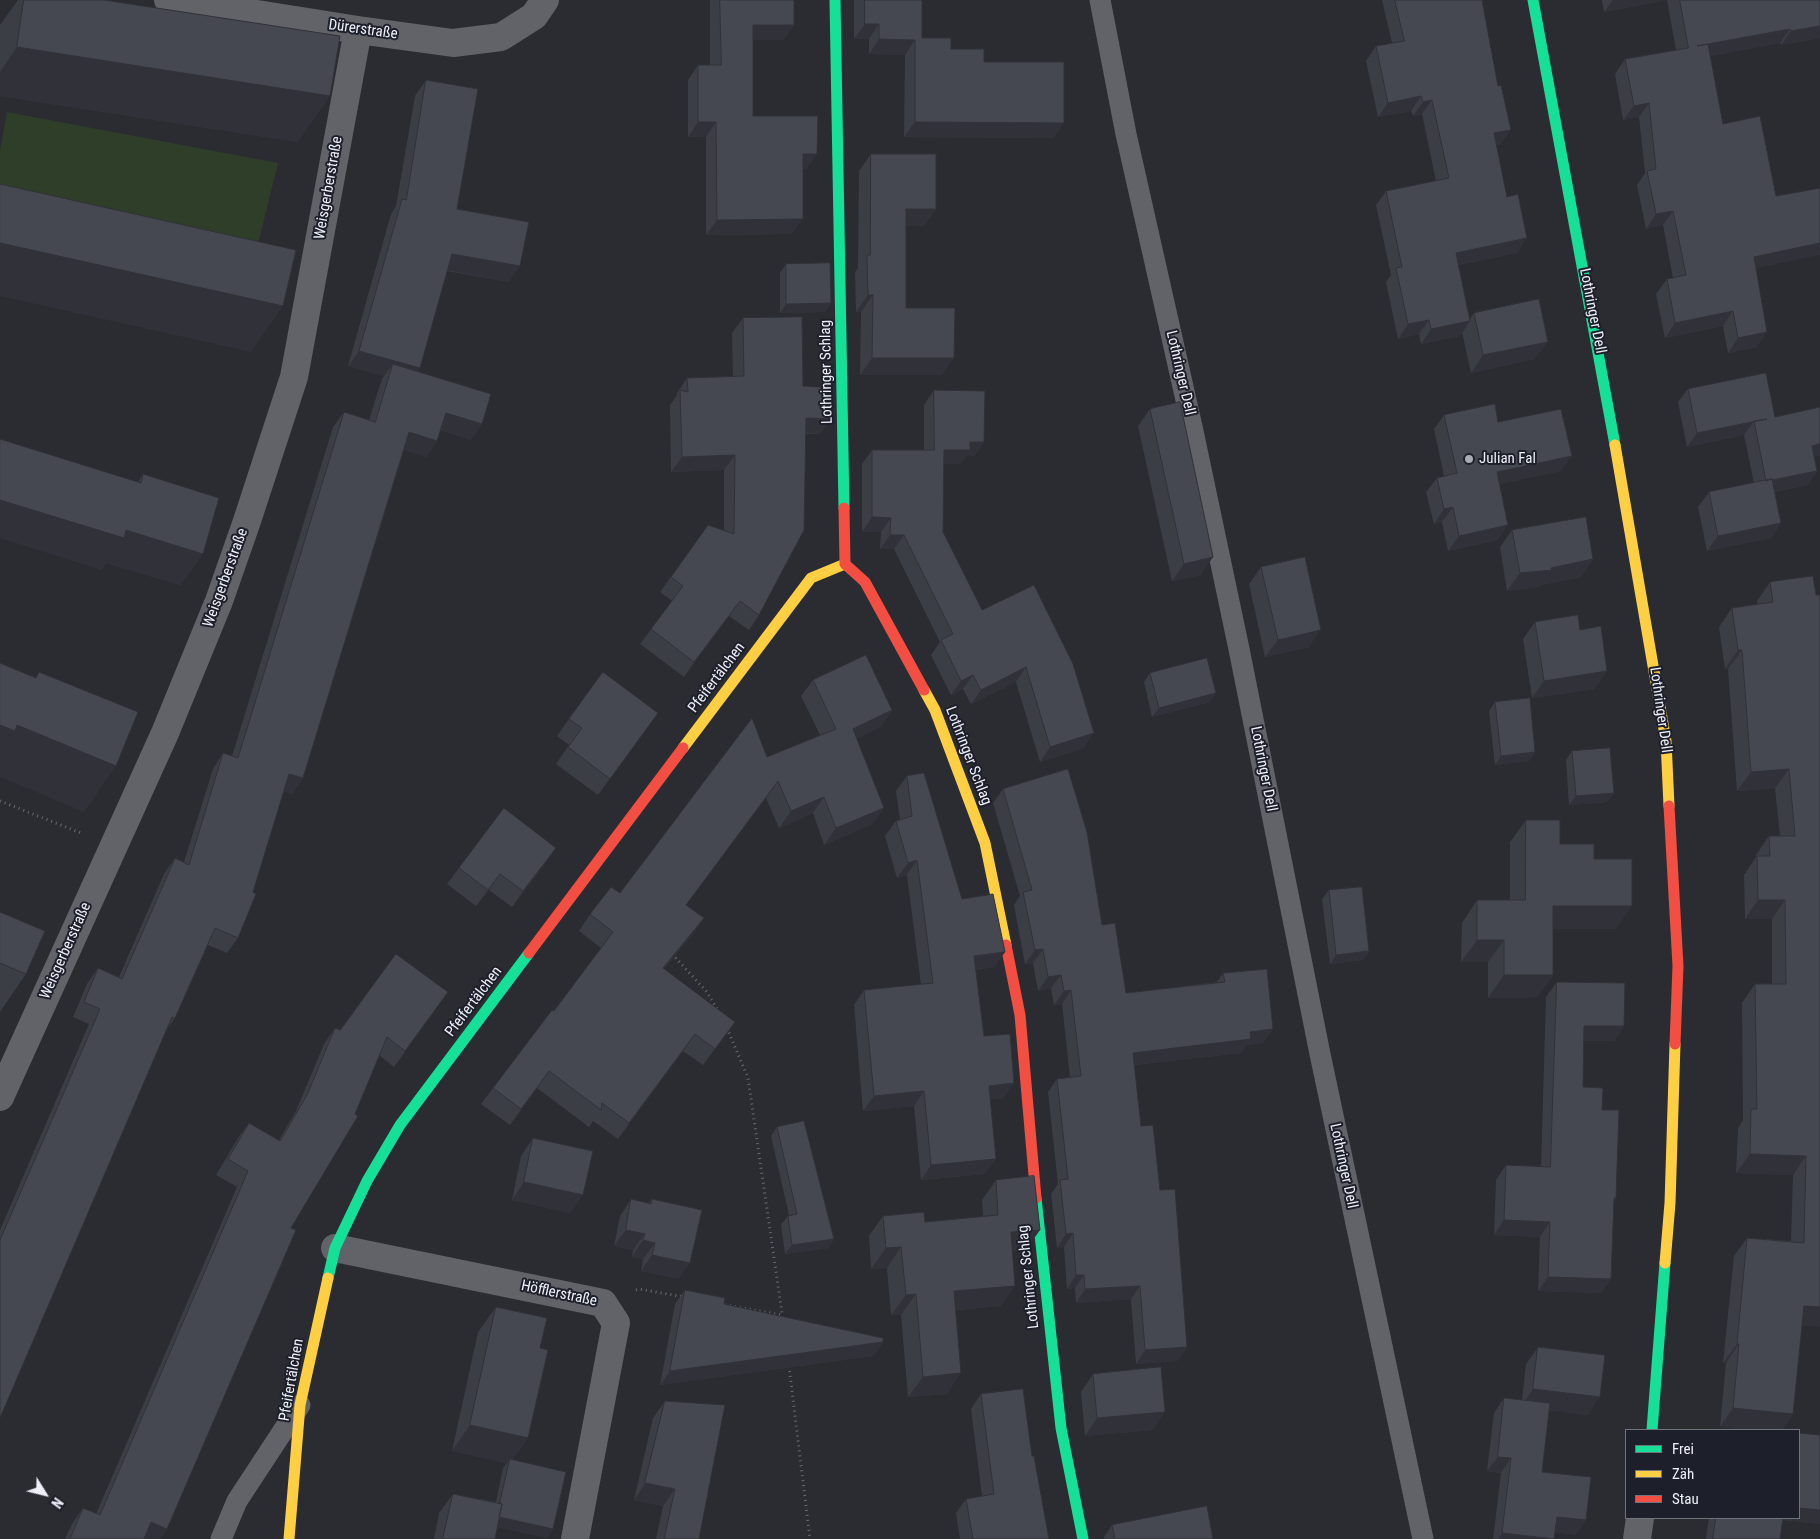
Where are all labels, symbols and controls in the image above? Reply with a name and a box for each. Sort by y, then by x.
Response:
street label: Dürerstraße [327,16,399,44]
street label: Weisgerberstraße [311,135,347,241]
street label: Lothringer Dell [1575,267,1609,355]
street label: Lothringer Schlag [817,320,837,424]
street label: Lothringer Dell [1161,329,1199,417]
place label: Julian Fal [1479,450,1536,468]
marker: Julian Fal [1463,453,1475,465]
street label: Weisgerberstraße [200,526,252,630]
street label: Pfeifertälchen [685,639,749,717]
street label: Lothringer Dell [1645,666,1675,754]
street label: Lothringer Schlag [941,704,995,808]
street label: Lothringer Dell [1246,725,1280,813]
street label: Weisgerberstraße [37,900,95,1002]
street label: Pfeifertälchen [442,963,506,1041]
street label: Lothringer Dell [1325,1122,1361,1210]
street label: Lothringer Schlag [1015,1224,1043,1330]
street label: Höfflerstraße [519,1277,599,1311]
street label: Pfeifertälchen [276,1337,308,1423]
legend [1625,1429,1800,1519]
text: Frei [1672,1440,1694,1458]
text: Zäh [1672,1465,1694,1483]
north arrow [20,1469,70,1519]
text: Stau [1672,1490,1699,1508]
text: N [48,1495,66,1511]

